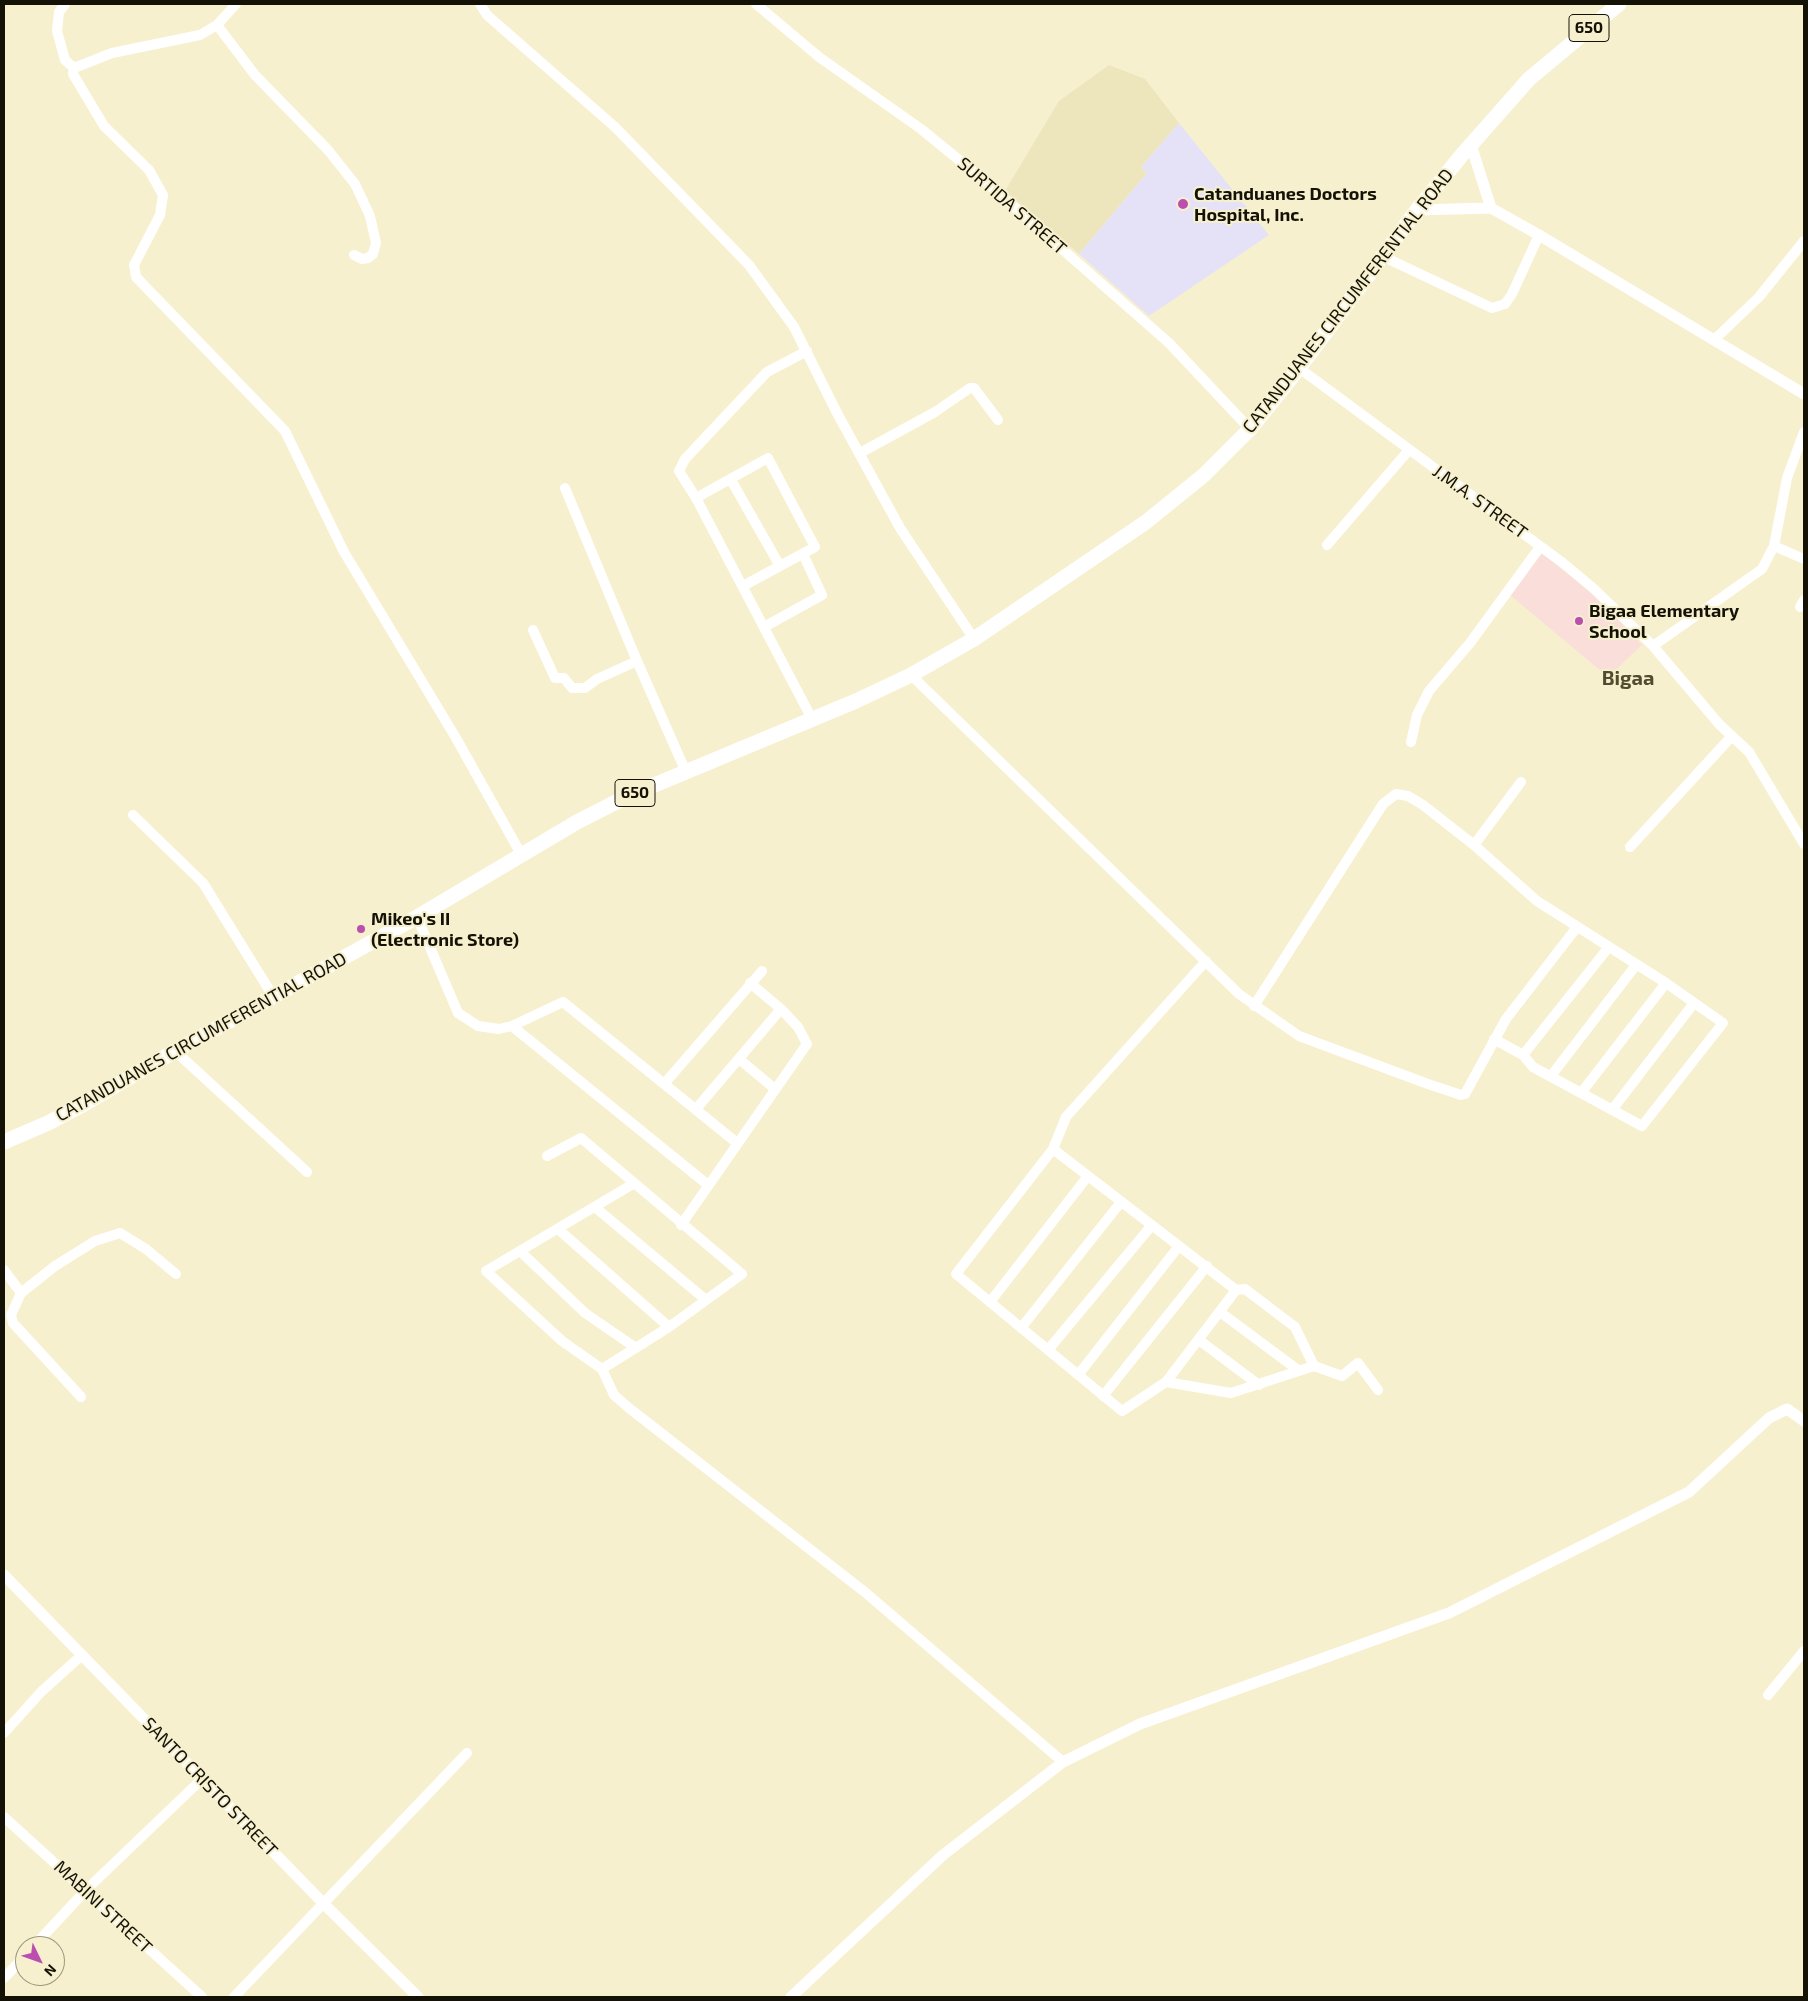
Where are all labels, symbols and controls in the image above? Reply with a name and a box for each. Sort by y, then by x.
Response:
road number: 650 [1569,14,1609,42]
street label: SURTIDA STREET [953,153,1071,259]
street label: CATANDUANES CIRCUMFERENTIAL ROAD [1238,165,1458,437]
place label: Catanduanes Doctors Hospital, Inc. [1194,183,1377,225]
marker: Catanduanes Doctors Hospital, Inc. [1176,197,1190,211]
street label: J.M.A. STREET [1428,460,1532,544]
place label: Bigaa Elementary School [1589,600,1739,642]
marker: Bigaa Elementary School [1573,615,1585,627]
district label: Bigaa [1602,666,1654,690]
road number: 650 [615,780,655,806]
place label: Mikeo's II (Electronic Store) [371,908,519,951]
marker: Mikeo's II (Electronic Store) [355,923,367,935]
street label: CATANDUANES CIRCUMFERENTIAL ROAD [52,948,350,1126]
street label: SANTO CRISTO STREET [138,1713,282,1861]
street label: MABINI STREET [49,1856,157,1958]
north arrow [15,1936,65,1986]
text: N [41,1961,60,1980]

